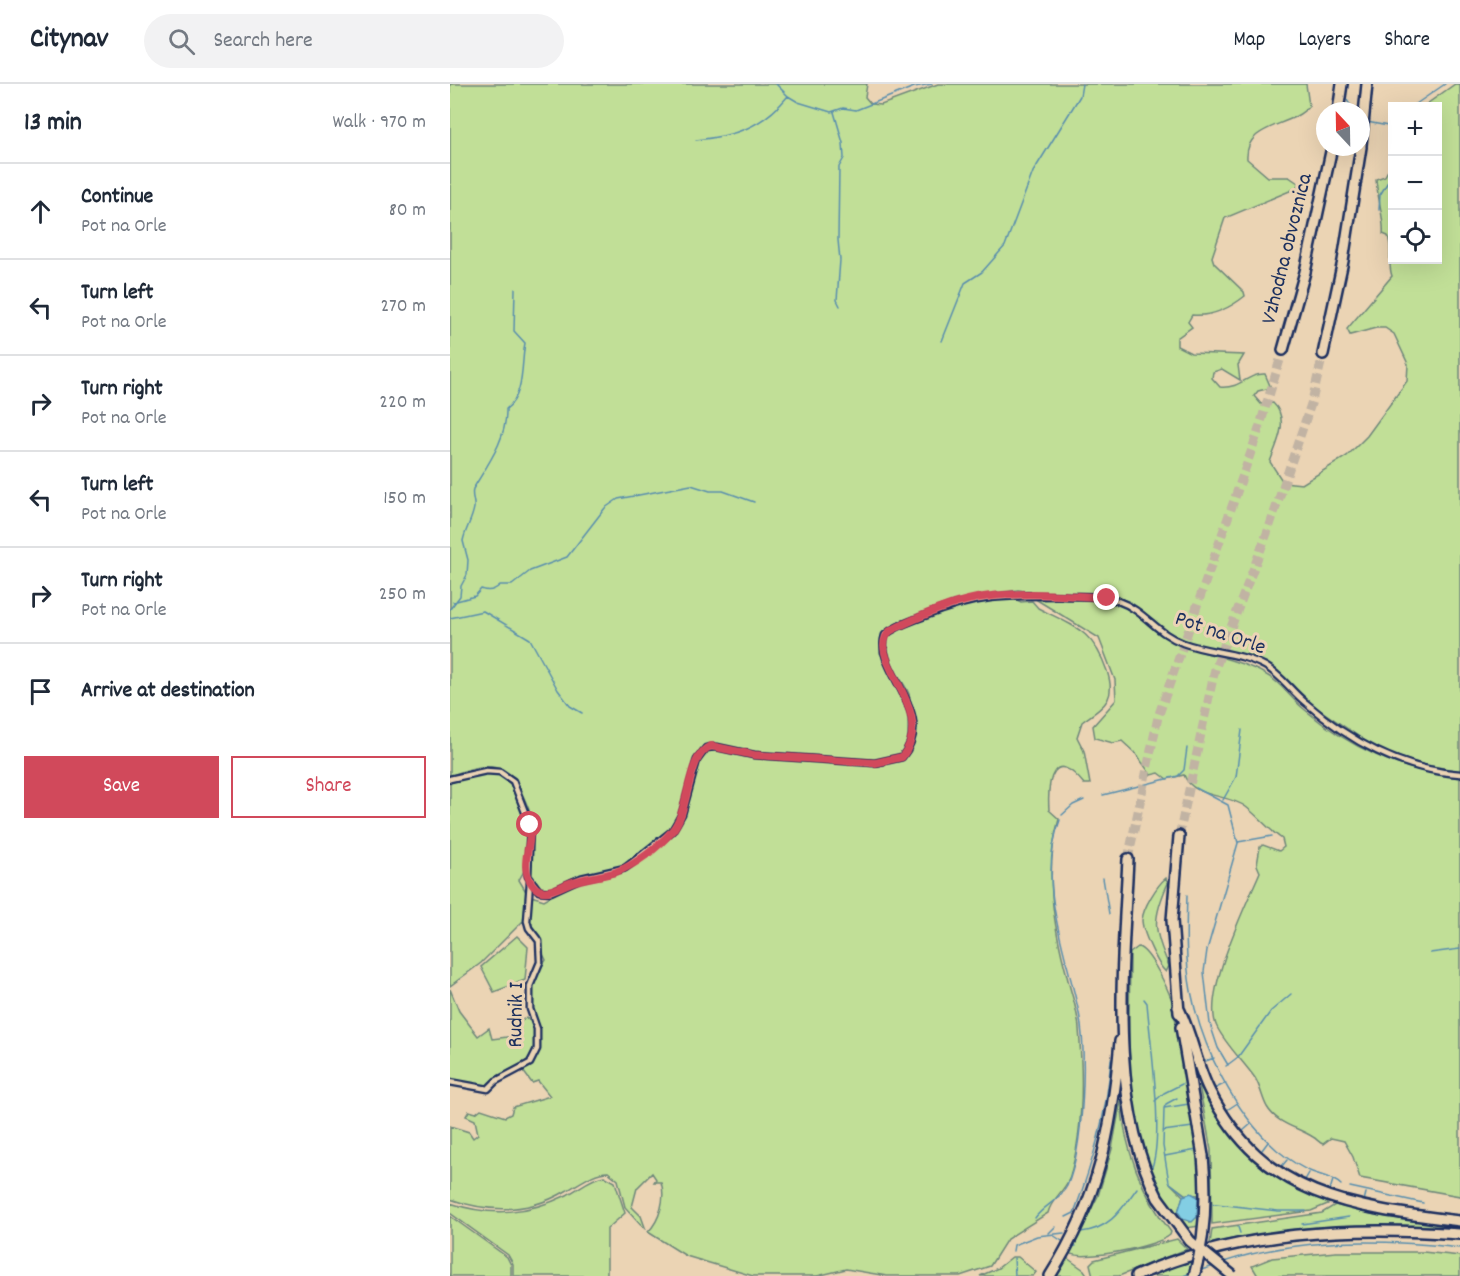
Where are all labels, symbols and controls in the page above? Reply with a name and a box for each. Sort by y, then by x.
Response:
search box [144,14,564,68]
text: Citynav [30,21,108,61]
icon: search [165,25,198,58]
text: Search here [213,26,313,57]
text: Map [1234,26,1265,56]
text: Layers [1298,26,1351,56]
text: Share [1384,26,1430,56]
north arrow [1316,102,1370,156]
map controls [1388,102,1442,264]
button: + [1388,102,1442,156]
text: 13 min [24,105,82,142]
text: Walk · 970 m [332,109,426,137]
button: − [1388,156,1442,210]
street label: Vzhodna obvoznica [1254,170,1322,328]
text: Continue [81,182,153,213]
icon: ahead [24,195,57,228]
text: 80 m [389,197,426,225]
button: locate [1388,210,1442,264]
text: Pot na Orle [81,213,167,241]
text: Turn left [81,278,153,309]
icon: left [24,291,57,324]
text: 270 m [380,293,426,321]
text: Pot na Orle [81,309,167,337]
text: Turn right [81,374,163,405]
icon: right [24,387,57,420]
text: 220 m [379,389,426,417]
text: Pot na Orle [81,405,167,433]
text: Turn left [81,470,153,501]
icon: left [24,483,57,516]
text: 150 m [383,485,426,513]
text: Pot na Orle [81,501,167,529]
text: Turn right [81,566,163,597]
icon: right [24,579,57,612]
text: 250 m [379,581,426,609]
route end [1093,584,1119,610]
text: Pot na Orle [81,597,167,625]
street label: Pot na Orle [1170,604,1270,664]
icon: arrive [24,675,57,708]
text: Arrive at destination [81,676,255,707]
button: Save [24,756,219,818]
button: Share [231,756,426,818]
route start [516,811,542,837]
street label: Rudnik I [501,982,533,1048]

